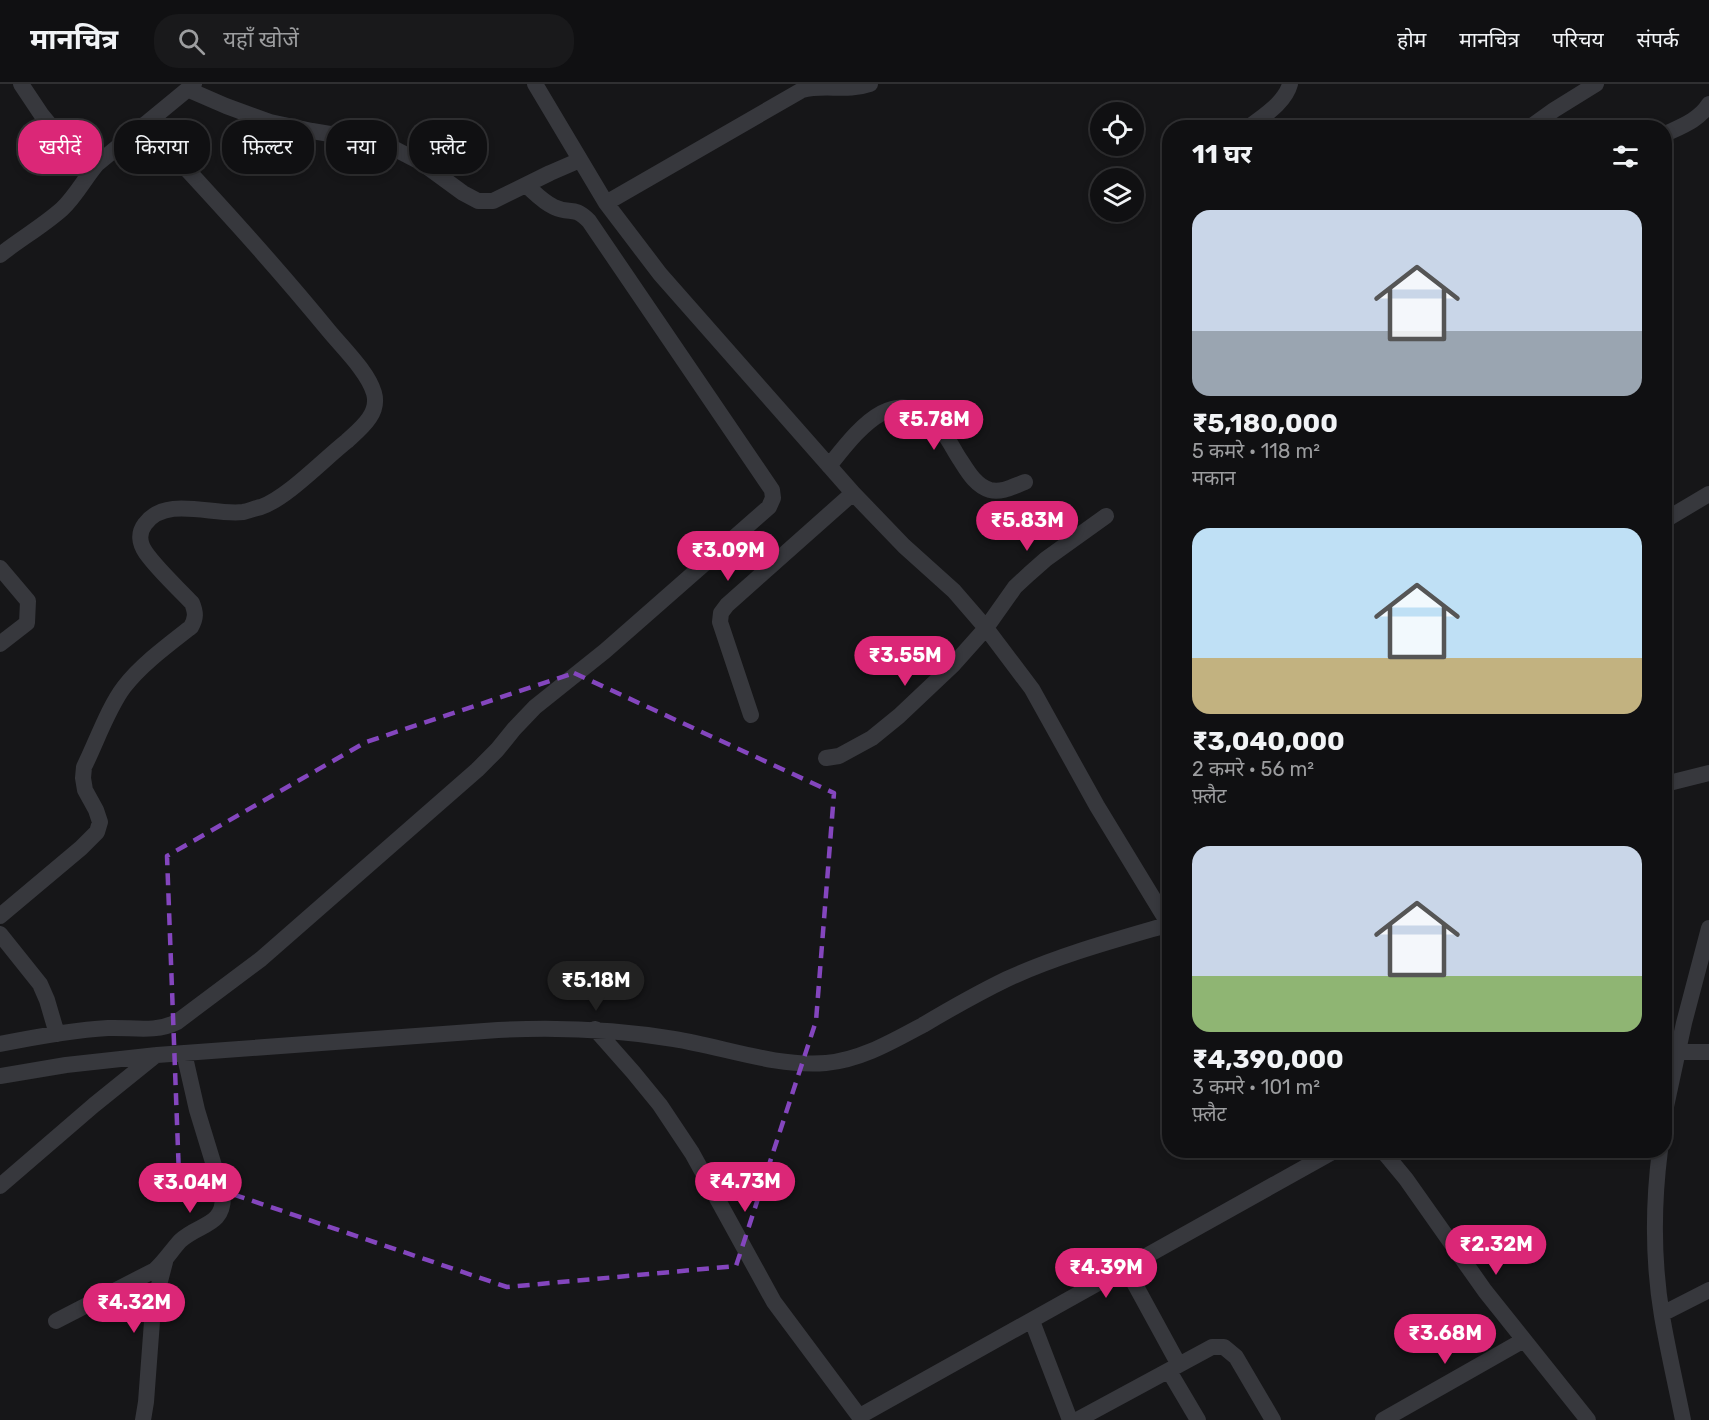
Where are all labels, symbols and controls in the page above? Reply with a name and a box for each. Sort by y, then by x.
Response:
search box [154,14,574,68]
text: मानचित्र [30,23,118,56]
icon: search [175,25,208,58]
text: यहाँ खोजें [223,26,299,53]
text: होम [1397,27,1426,52]
text: मानचित्र [1459,27,1519,52]
text: परिचय [1552,27,1604,52]
text: संपर्क [1637,27,1679,52]
map controls [1090,102,1144,222]
button: locate [1090,102,1144,156]
chip: खरीदें [18,120,102,174]
chip: किराया [114,120,210,174]
chip: फ़िल्टर [222,120,314,174]
chip: नया [326,120,397,174]
chip: फ़्लैट [409,120,487,174]
text: 11 घर [1192,139,1252,170]
icon: filters [1609,140,1642,173]
button: layers [1090,168,1144,222]
icon: home [1363,249,1471,357]
pin: ₹5.78M [885,400,983,451]
text: ₹5.78M [898,407,970,431]
text: ₹5,180,000 [1192,408,1338,439]
text: 5 कमरे · 118 m² [1192,439,1320,463]
text: मकान [1192,466,1236,490]
pin: ₹5.83M [978,501,1076,552]
text: ₹5.83M [990,508,1064,532]
pin: ₹3.09M [679,531,777,582]
text: ₹3.09M [691,538,765,562]
icon: home [1363,567,1471,675]
pin: ₹3.55M [856,636,954,687]
text: ₹3.55M [868,643,942,667]
text: ₹3,040,000 [1192,726,1345,757]
text: 2 कमरे · 56 m² [1192,757,1314,781]
text: फ़्लैट [1192,784,1227,808]
icon: home [1363,885,1471,993]
pin: ₹5.18M [547,961,645,1012]
text: ₹5.18M [561,968,631,992]
text: ₹4,390,000 [1192,1044,1344,1075]
text: 3 कमरे · 101 m² [1192,1075,1320,1099]
text: फ़्लैट [1192,1102,1227,1126]
pin: ₹4.73M [696,1162,794,1213]
pin: ₹3.04M [141,1163,239,1214]
text: ₹4.73M [709,1169,781,1193]
text: ₹3.04M [153,1170,227,1194]
pin: ₹2.32M [1447,1225,1545,1276]
text: ₹2.32M [1459,1232,1533,1256]
pin: ₹4.39M [1057,1248,1155,1299]
text: ₹4.39M [1069,1255,1143,1279]
pin: ₹4.32M [85,1283,183,1334]
text: ₹4.32M [97,1290,171,1314]
pin: ₹3.68M [1396,1314,1494,1365]
text: ₹3.68M [1408,1321,1482,1345]

